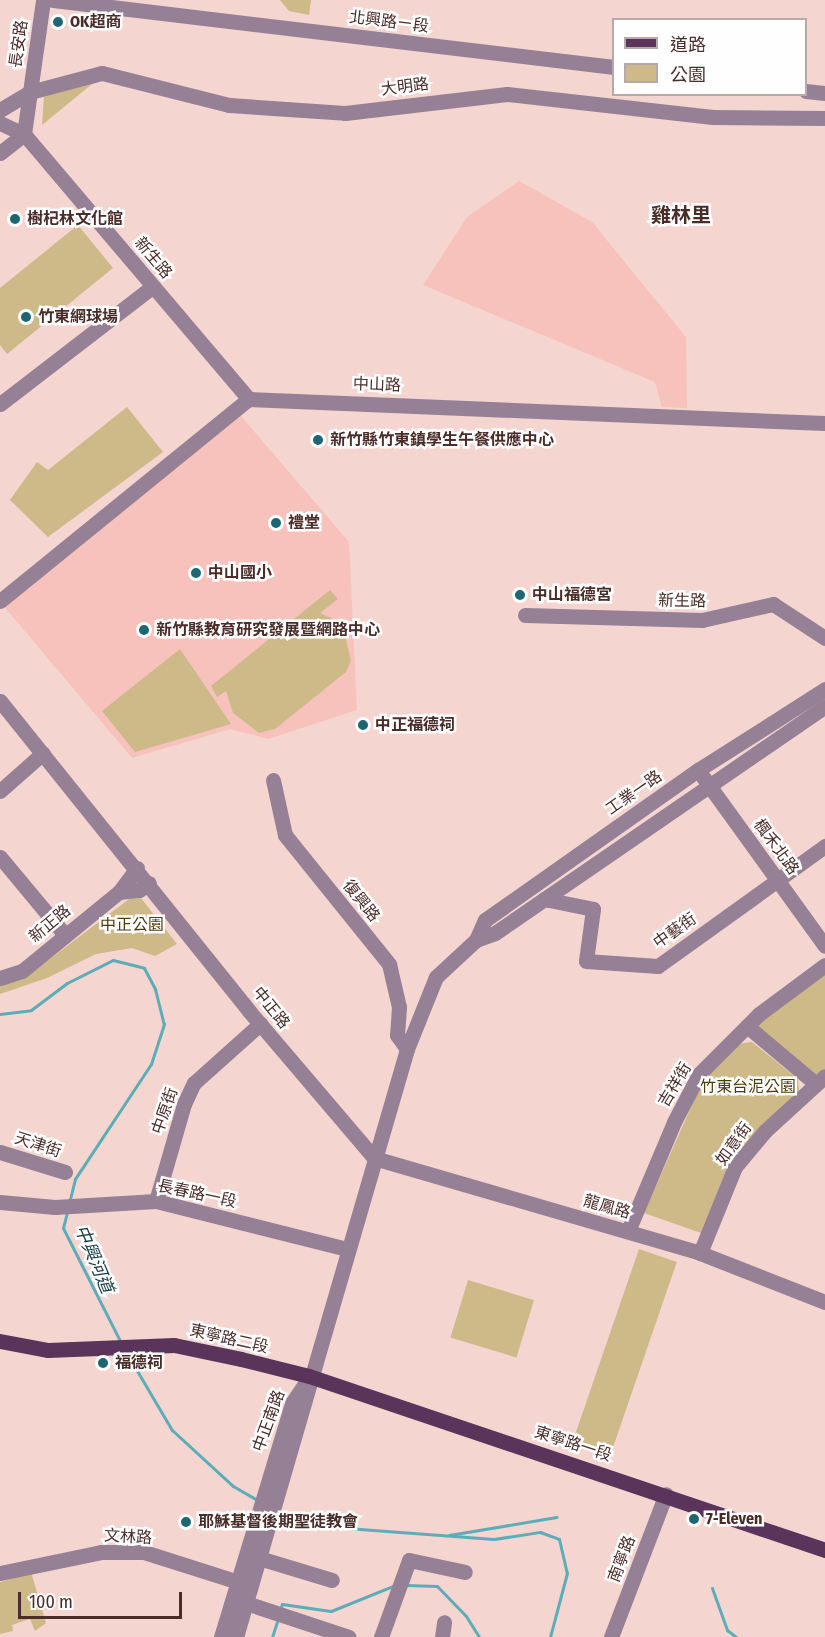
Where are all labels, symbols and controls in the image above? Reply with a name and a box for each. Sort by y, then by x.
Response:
street label: 北興路ㄧ段 [348,8,430,36]
place label: OK超商 [70,12,121,32]
marker: OK超商 [51,15,65,29]
legend [612,18,807,96]
street label: 長安路 [6,19,32,69]
text: 道路 [670,34,706,56]
text: 公園 [670,64,706,86]
street label: 大明路 [380,75,430,99]
district label: 雞林里 [651,203,711,227]
place label: 樹杞林文化館 [27,209,123,229]
marker: 樹杞林文化館 [8,212,22,226]
street label: 新生路 [130,233,176,283]
place label: 竹東網球場 [38,307,118,327]
marker: 竹東網球場 [19,310,33,324]
street label: 中山路 [353,375,401,395]
place label: 新竹縣竹東鎮學生午餐供應中心 [330,430,554,450]
marker: 新竹縣竹東鎮學生午餐供應中心 [311,433,325,447]
place label: 禮堂 [288,513,320,533]
marker: 禮堂 [269,516,283,530]
place label: 中山國小 [208,563,272,583]
marker: 中山國小 [189,566,203,580]
place label: 中山福德宮 [532,585,612,605]
marker: 中山福德宮 [513,588,527,602]
street label: 新生路 [658,591,706,611]
place label: 新竹縣教育研究發展暨網路中心 [156,620,380,640]
marker: 新竹縣教育研究發展暨網路中心 [137,623,151,637]
place label: 中正福德祠 [375,715,455,735]
marker: 中正福德祠 [356,718,370,732]
street label: 工業一路 [602,767,666,819]
street label: 楓禾北路 [749,815,803,879]
street label: 復興路 [338,876,384,926]
street label: 新正路 [25,901,75,947]
street label: 中藝街 [650,909,700,953]
park label: 中正公園 [100,915,164,935]
street label: 中正路 [248,983,294,1033]
street label: 吉祥街 [654,1059,696,1111]
park label: 竹東台泥公園 [700,1077,796,1097]
street label: 中原街 [148,1085,182,1137]
street label: 如意街 [712,1119,756,1169]
street label: 天津街 [12,1128,64,1162]
street label: 長春路一段 [156,1176,238,1212]
street label: 龍鳳路 [581,1191,633,1223]
water label: 中興河道 [70,1222,118,1296]
street label: 東寧路二段 [188,1321,270,1357]
place label: 福德祠 [115,1353,163,1373]
marker: 福德祠 [96,1356,110,1370]
street label: 中正南路 [249,1388,289,1454]
street label: 東寧路一段 [532,1423,614,1465]
place label: 7-Eleven [706,1509,762,1529]
place label: 耶穌基督後期聖徒教會 [198,1512,358,1532]
marker: 7-Eleven [687,1512,701,1526]
marker: 耶穌基督後期聖徒教會 [179,1515,193,1529]
street label: 文林路 [104,1526,152,1548]
street label: 南寧路 [604,1533,640,1585]
scale bar [21,1580,184,1618]
text: 100 m [29,1591,73,1613]

